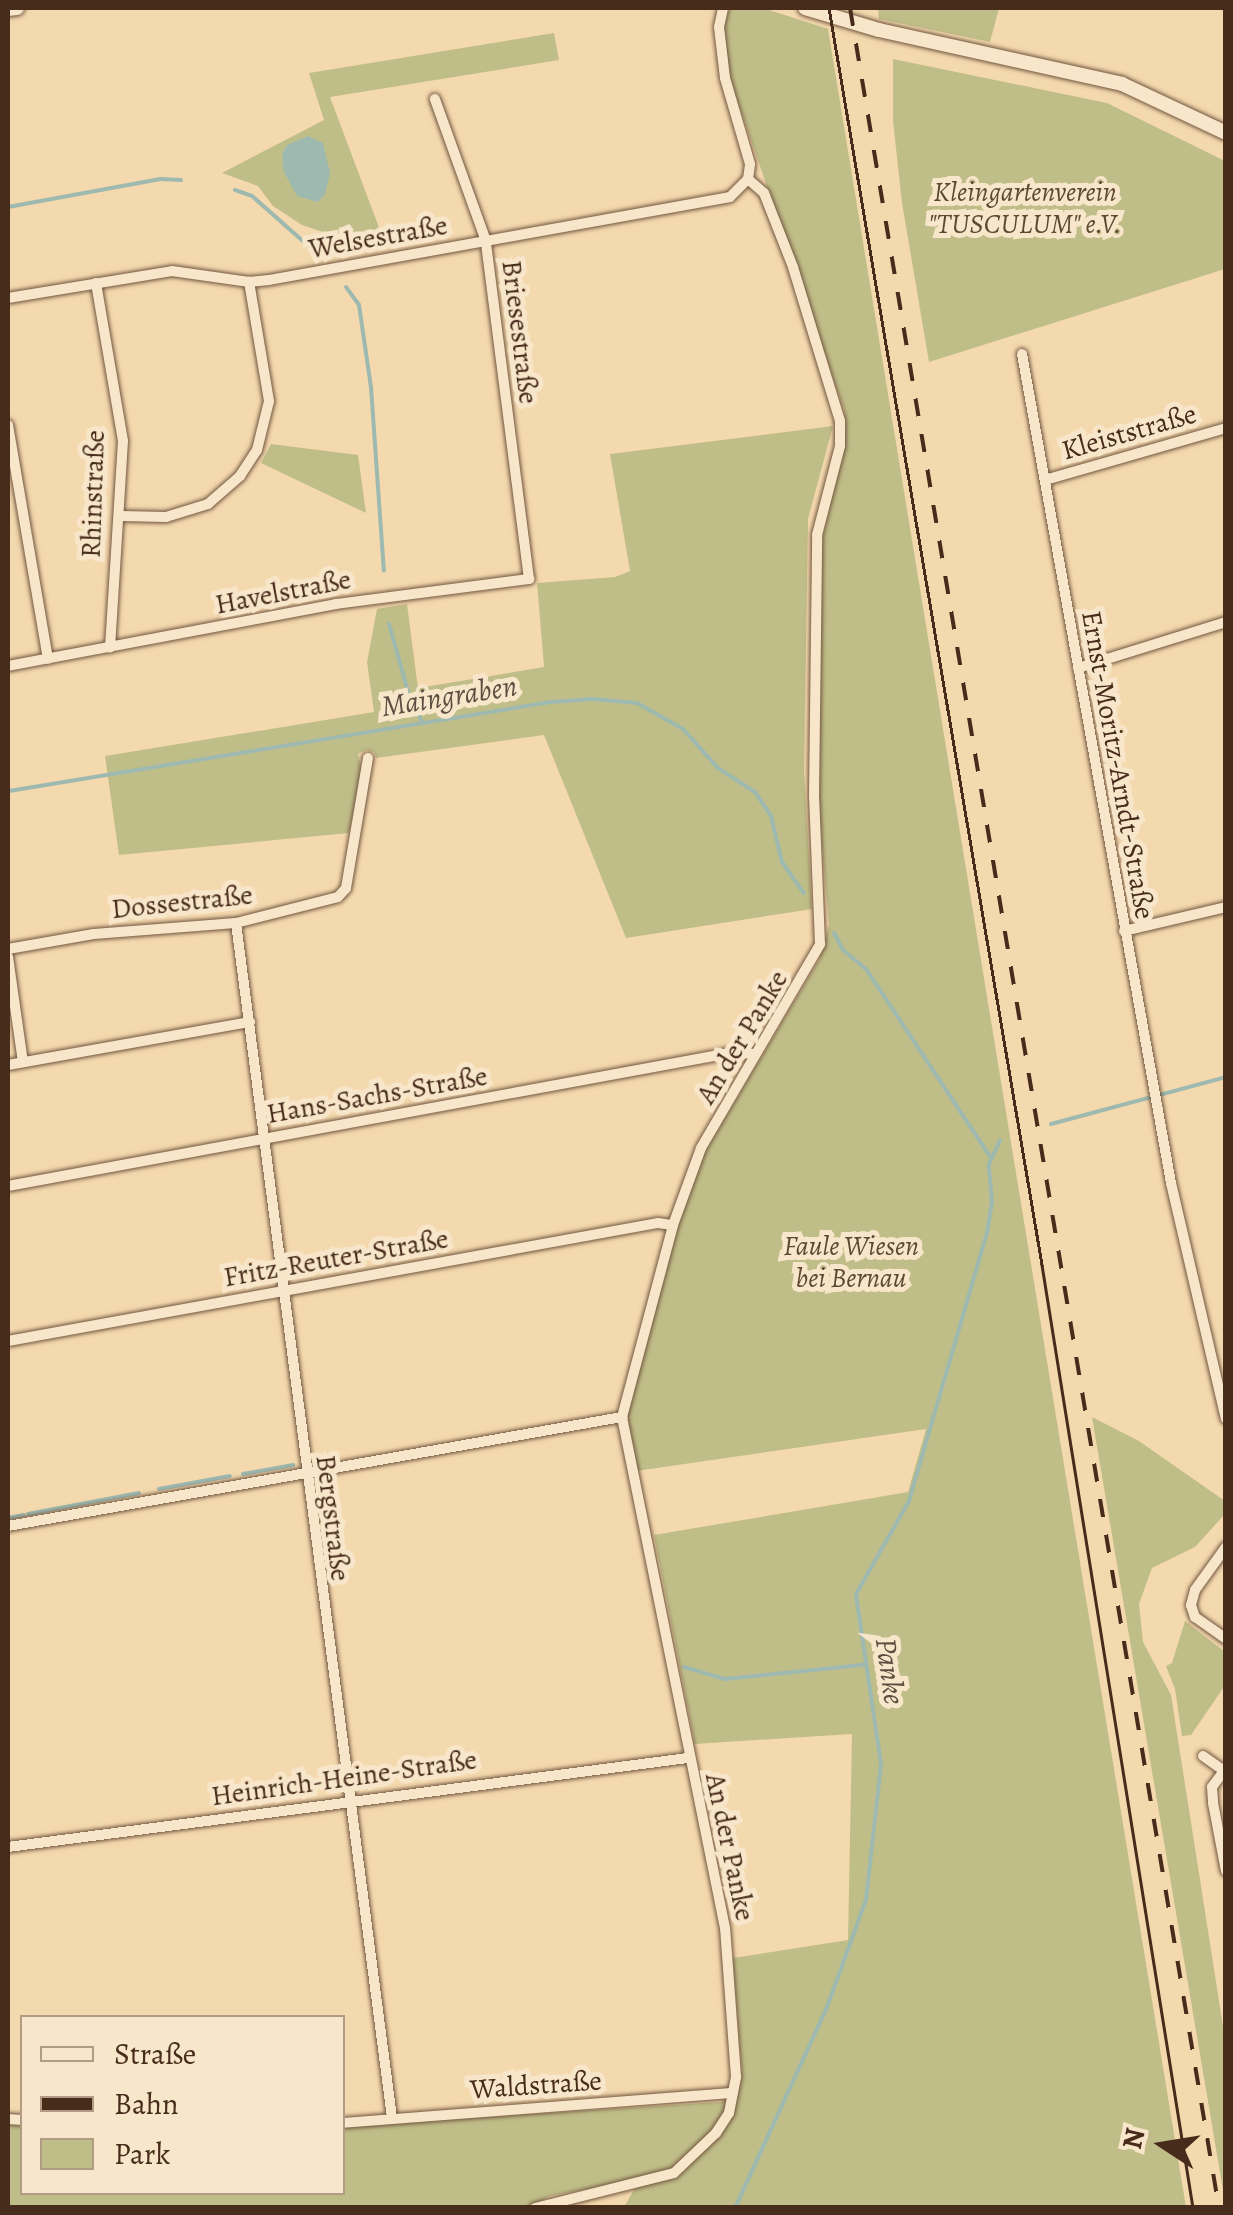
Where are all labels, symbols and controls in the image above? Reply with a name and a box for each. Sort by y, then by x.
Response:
park label: Kleingartenverein "TUSCULUM" e.V. [928,175,1122,241]
street label: Welsestraße [306,208,450,266]
street label: Briesestraße [495,258,545,406]
street label: Kleiststraße [1058,397,1200,467]
street label: Rhinstraße [74,429,112,559]
street label: Havelstraße [212,562,354,622]
street label: Ernst-Moritz-Arndt-Straße [1074,608,1162,922]
water label: Maingraben [379,668,519,724]
street label: Dossestraße [110,878,254,926]
street label: An der Panke [689,964,795,1110]
street label: Hans-Sachs-Straße [264,1059,490,1131]
street label: Fritz-Reuter-Straße [221,1222,451,1294]
park label: Faule Wiesen bei Bernau [783,1229,919,1295]
street label: Bergstraße [309,1453,357,1583]
water label: Panke [868,1635,912,1707]
street label: Heinrich-Heine-Straße [209,1743,479,1813]
street label: An der Panke [698,1770,762,1924]
legend [20,2015,345,2195]
text: Straße [114,2034,196,2074]
street label: Waldstraße [469,2064,603,2106]
text: Bahn [114,2084,178,2124]
north arrow [1113,2095,1213,2195]
text: N [1113,2125,1154,2153]
text: Park [114,2134,170,2174]

